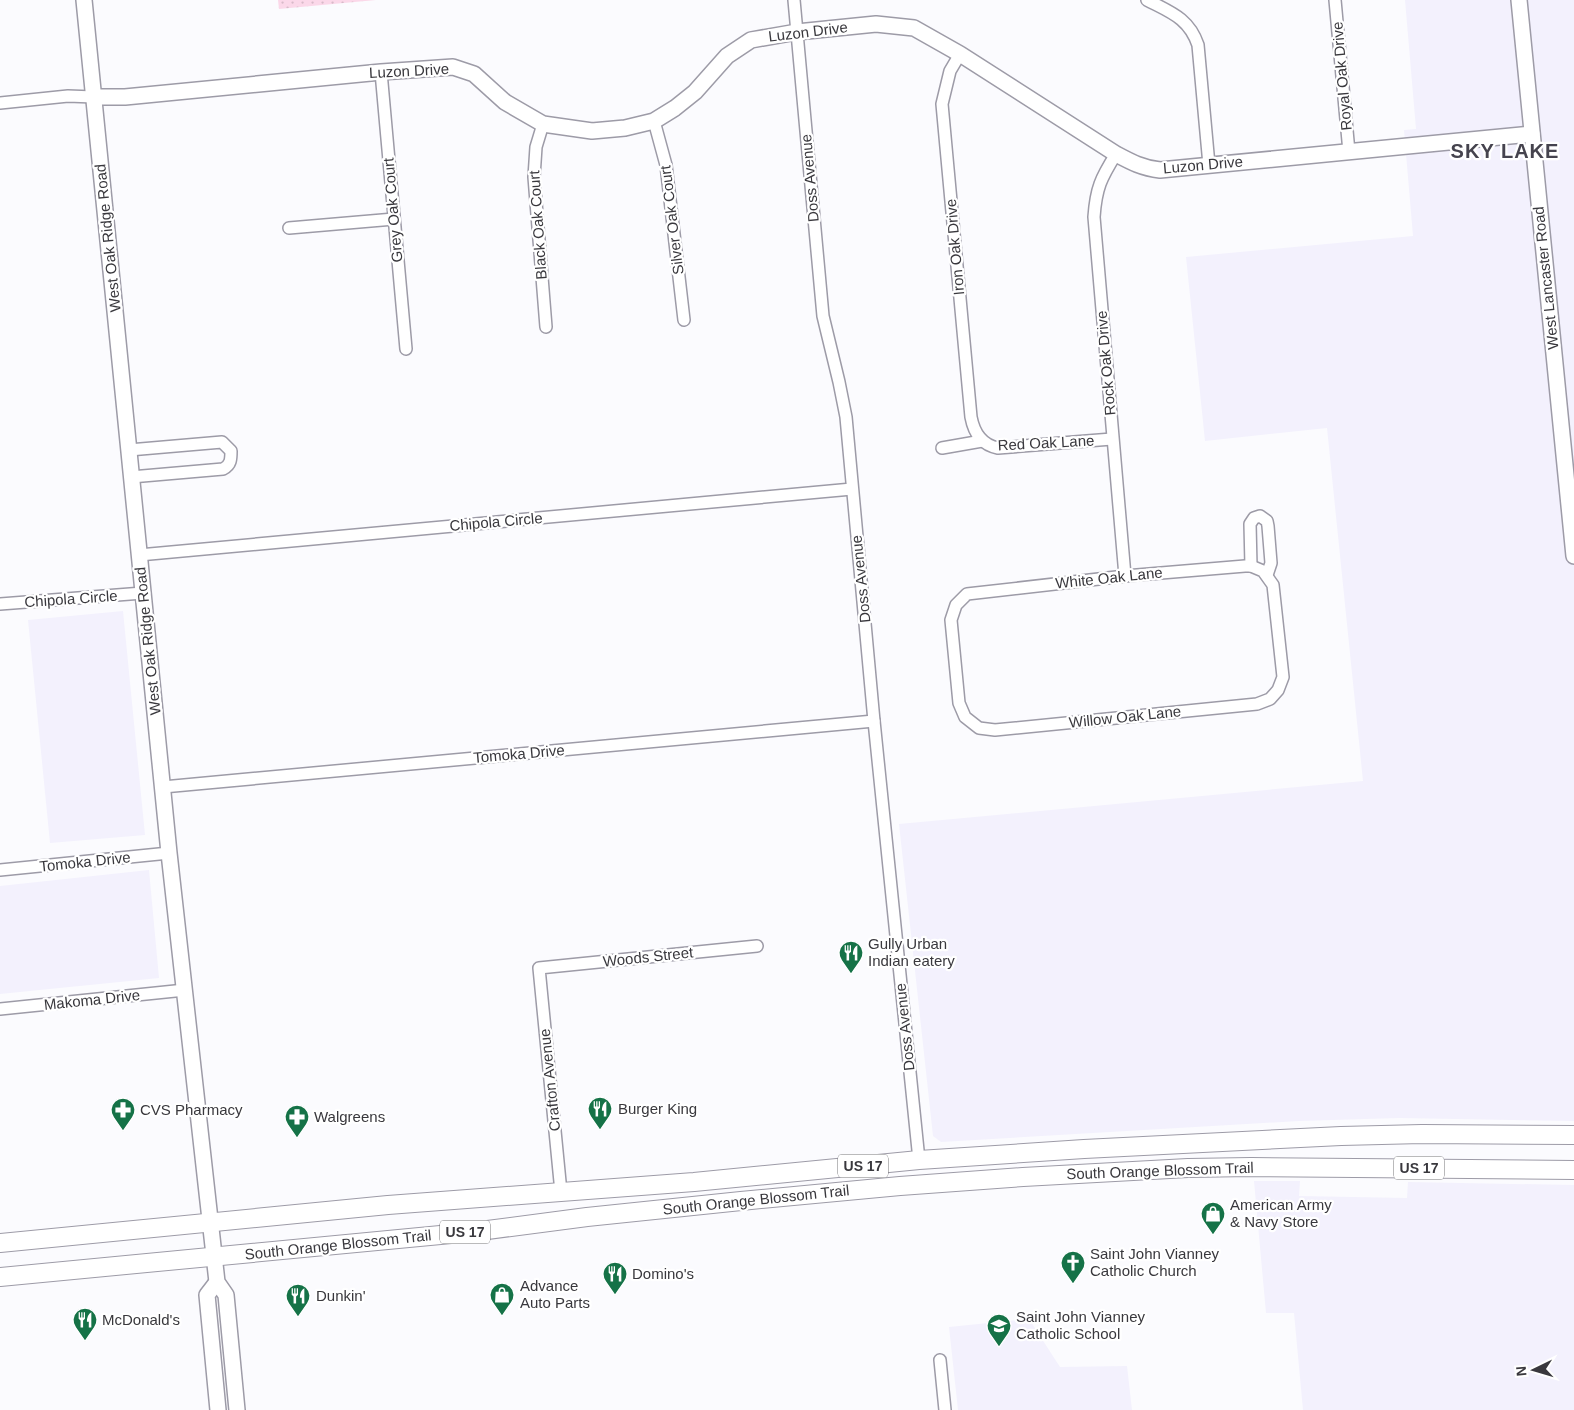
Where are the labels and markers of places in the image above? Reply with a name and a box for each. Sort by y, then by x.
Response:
place label: Gully Urban Indian eatery [868,935,955,969]
restaurant icon: Gully Urban Indian eatery [838,940,864,974]
restaurant icon: Burger King [587,1096,613,1130]
pharmacy icon: CVS Pharmacy [110,1097,136,1131]
place label: Burger King [618,1100,697,1117]
place label: CVS Pharmacy [140,1101,243,1118]
pharmacy icon: Walgreens [284,1104,310,1138]
place label: Walgreens [314,1108,385,1125]
place label: American Army & Navy Store [1230,1196,1332,1230]
shop icon: American Army & Navy Store [1200,1201,1226,1235]
place label: Saint John Vianney Catholic Church [1090,1245,1219,1279]
church icon: Saint John Vianney Catholic Church [1060,1250,1086,1284]
restaurant icon: Domino's [602,1261,628,1295]
place label: Domino's [632,1265,694,1282]
place label: Advance Auto Parts [520,1277,590,1311]
shop icon: Advance Auto Parts [489,1282,515,1316]
restaurant icon: Dunkin' [285,1283,311,1317]
place label: Dunkin' [316,1287,366,1304]
restaurant icon: McDonald's [72,1307,98,1341]
place label: Saint John Vianney Catholic School [1016,1308,1145,1342]
place label: McDonald's [102,1311,180,1328]
school or university icon: Saint John Vianney Catholic School [986,1313,1012,1347]

